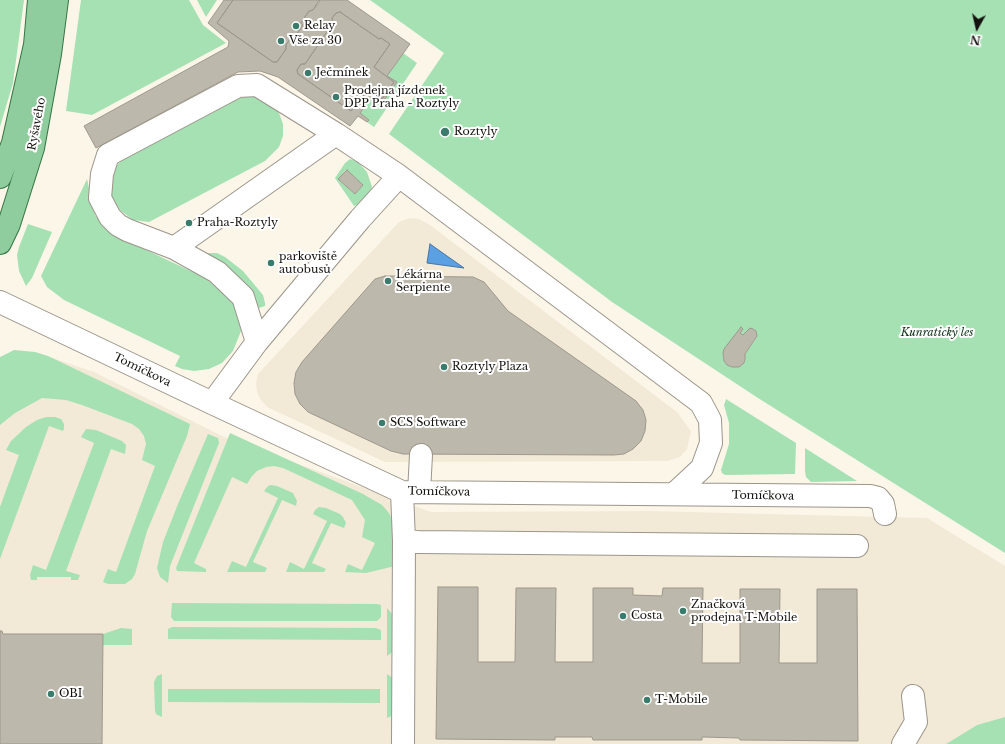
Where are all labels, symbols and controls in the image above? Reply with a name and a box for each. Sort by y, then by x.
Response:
north arrow [957,8,997,48]
place label: Relay [304,19,335,33]
marker: Relay [291,21,301,31]
text: N [969,32,981,48]
place label: Vše za 30 [289,34,342,48]
marker: Vše za 30 [276,36,286,46]
place label: Ječmínek [316,66,368,80]
marker: Ječmínek [303,68,313,78]
place label: Prodejna jízdenek DPP Praha - Roztyly [344,84,459,110]
marker: Prodejna jízdenek DPP Praha - Roztyly [331,92,341,102]
street label: Ryšavého [25,96,49,152]
place label: Roztyly [454,125,497,139]
marker: Roztyly [439,126,451,138]
place label: Praha-Roztyly [197,216,278,230]
marker: Praha-Roztyly [184,218,194,228]
place label: parkoviště autobusů [279,250,337,276]
marker: parkoviště autobusů [266,258,276,268]
place label: Lékárna Serpiente [396,268,450,294]
marker: Lékárna Serpiente [383,276,393,286]
park label: Kunratický les [901,326,973,340]
street label: Tomíčkova [111,350,173,390]
place label: Roztyly Plaza [452,360,528,374]
marker: Roztyly Plaza [439,362,449,372]
place label: SCS Software [390,416,466,430]
marker: SCS Software [377,418,387,428]
street label: Tomíčkova [408,485,470,499]
street label: Tomíčkova [732,489,794,503]
place label: Značková prodejna T-Mobile [691,598,797,624]
marker: Značková prodejna T-Mobile [678,606,688,616]
place label: Costa [631,609,662,623]
marker: Costa [618,611,628,621]
place label: OBI [59,687,82,701]
marker: OBI [46,689,56,699]
place label: T-Mobile [655,693,708,707]
marker: T-Mobile [642,695,652,705]

